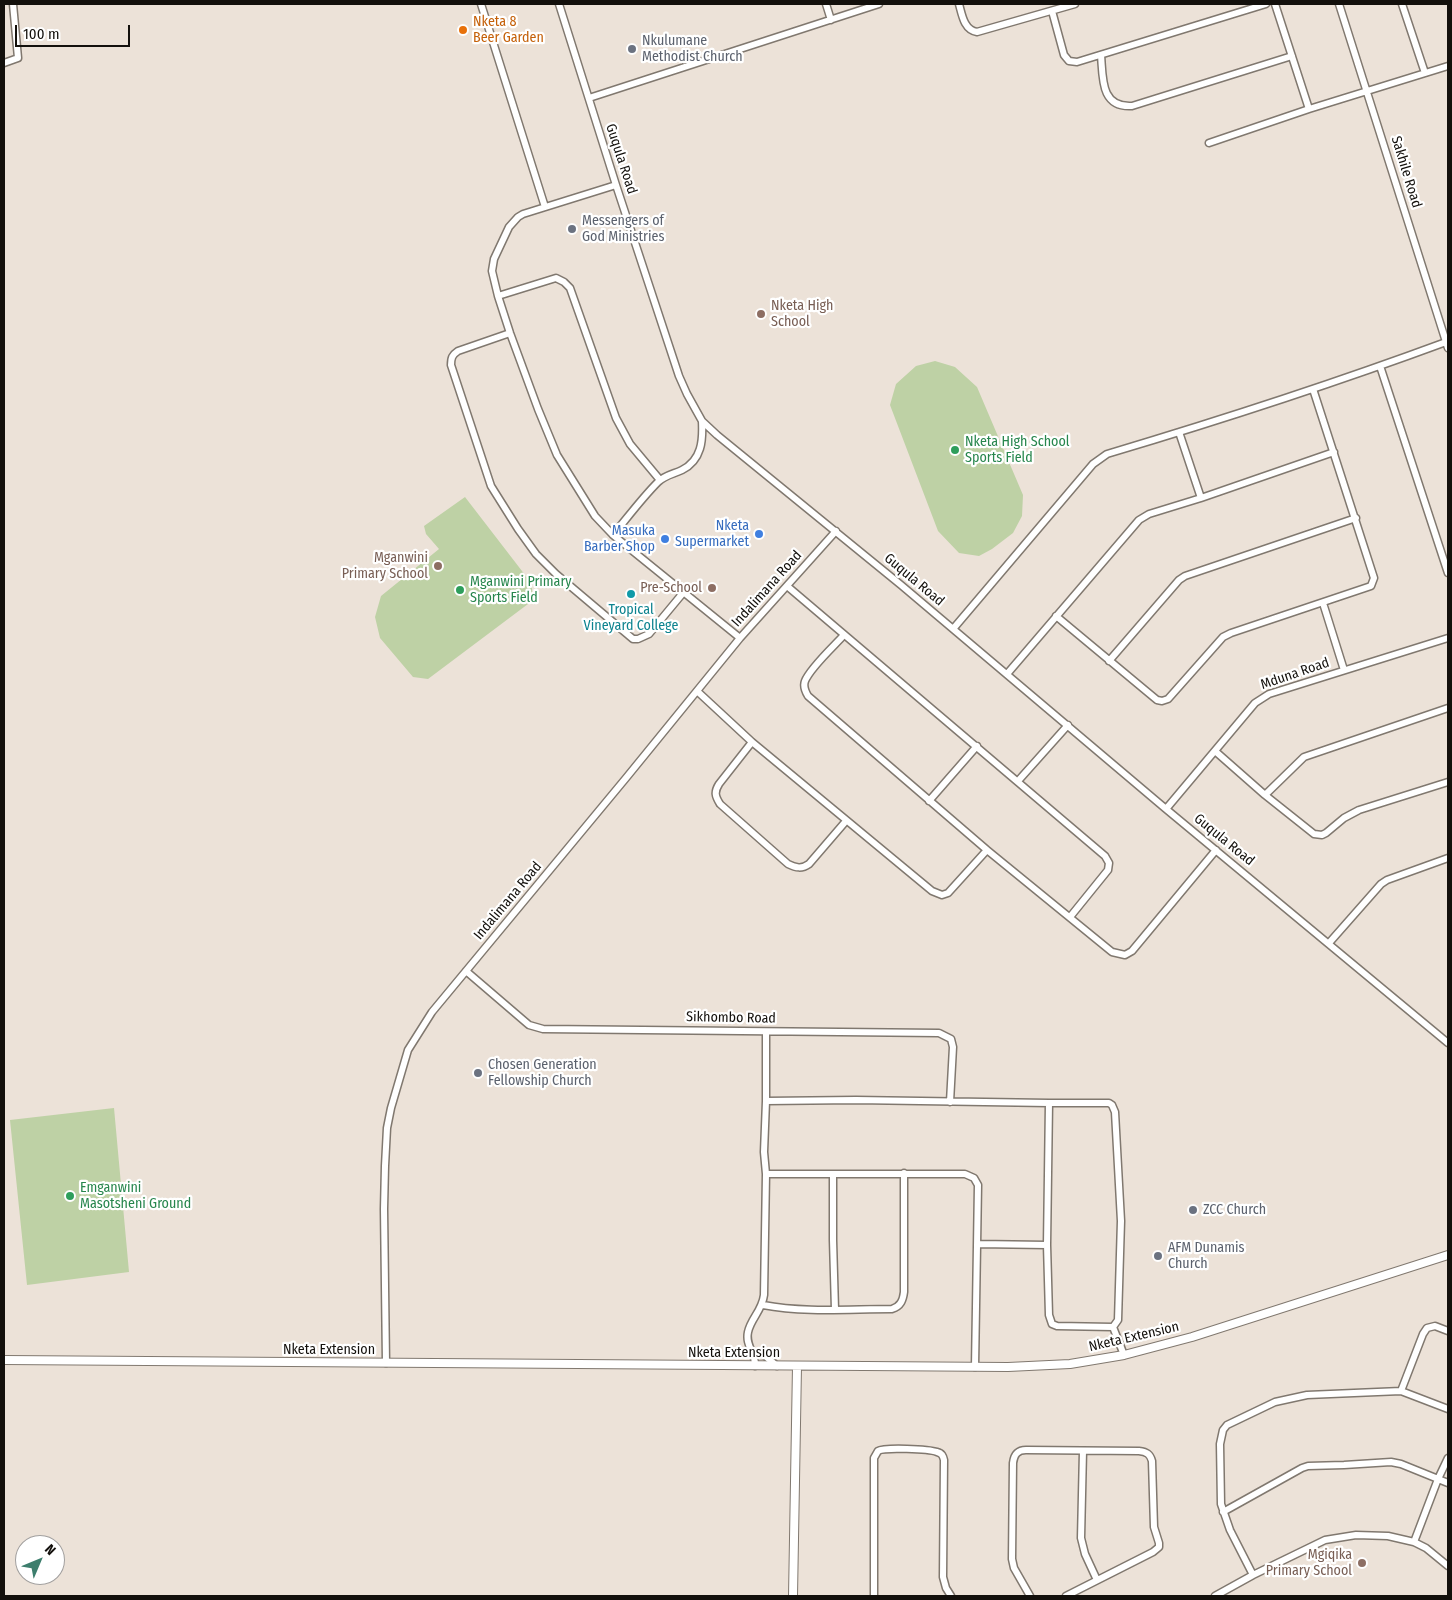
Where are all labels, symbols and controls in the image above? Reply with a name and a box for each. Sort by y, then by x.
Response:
place label: Nketa 8 Beer Garden [473,14,544,46]
scale bar [18,15,132,47]
marker: Nketa 8 Beer Garden [457,24,469,36]
text: 100 m [23,25,60,43]
place label: Nkulumane Methodist Church [642,33,743,65]
marker: Nkulumane Methodist Church [626,43,638,55]
street label: Guqula Road [602,122,640,196]
street label: Sakhile Road [1387,134,1425,210]
place label: Messengers of God Ministries [582,213,664,246]
marker: Messengers of God Ministries [566,223,578,235]
place label: Nketa High School [771,298,833,331]
marker: Nketa High School [755,308,767,320]
place label: Nketa High School Sports Field [965,434,1069,467]
marker: Nketa High School Sports Field [949,444,961,456]
place label: Nketa Supermarket [675,518,749,550]
place label: Masuka Barber Shop [584,523,655,556]
marker: Nketa Supermarket [753,528,765,540]
marker: Masuka Barber Shop [659,533,671,545]
street label: Indalimana Road [728,547,806,631]
place label: Mganwini Primary School [342,550,428,582]
street label: Guqula Road [881,550,947,610]
marker: Mganwini Primary School [432,560,444,572]
place label: Mganwini Primary Sports Field [470,574,572,606]
place label: Pre-School [640,580,702,596]
marker: Pre-School [706,582,718,594]
marker: Mganwini Primary Sports Field [454,584,466,596]
marker: Tropical Vineyard College [625,588,637,600]
place label: Tropical Vineyard College [584,602,678,634]
street label: Mduna Road [1259,654,1331,694]
street label: Guqula Road [1190,811,1258,869]
street label: Indalimana Road [470,859,546,943]
street label: Sikhombo Road [686,1009,776,1027]
place label: Chosen Generation Fellowship Church [488,1057,597,1090]
marker: Chosen Generation Fellowship Church [472,1067,484,1079]
place label: Emganwini Masotsheni Ground [80,1180,191,1212]
marker: Emganwini Masotsheni Ground [64,1190,76,1202]
place label: ZCC Church [1203,1202,1266,1218]
marker: ZCC Church [1187,1204,1199,1216]
place label: AFM Dunamis Church [1168,1240,1244,1272]
marker: AFM Dunamis Church [1152,1250,1164,1262]
street label: Nketa Extension [1087,1318,1181,1356]
street label: Nketa Extension [283,1342,375,1358]
street label: Nketa Extension [688,1345,780,1361]
north arrow [15,1535,65,1585]
text: N [41,1541,59,1559]
place label: Mgiqika Primary School [1266,1547,1352,1580]
marker: Mgiqika Primary School [1356,1557,1368,1569]

